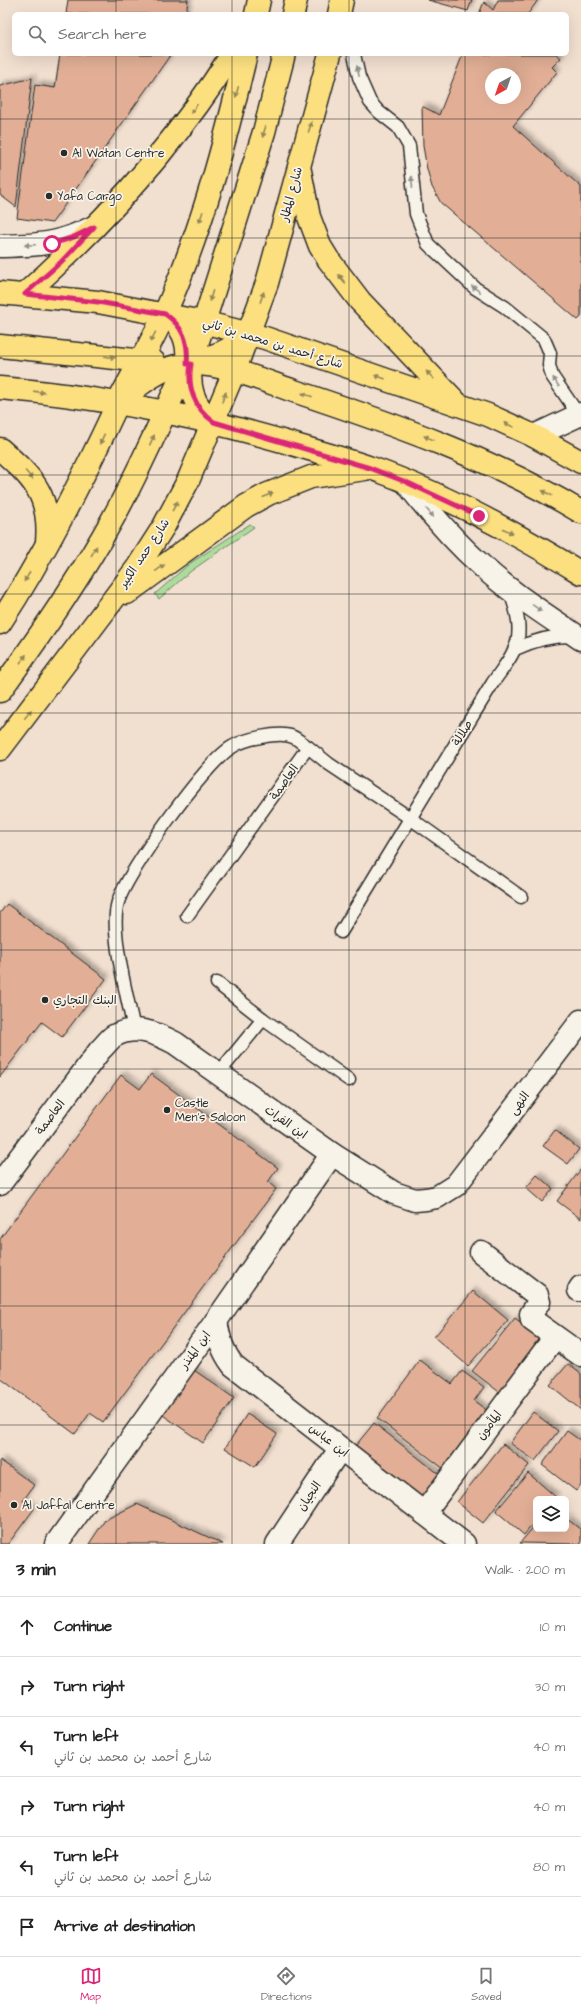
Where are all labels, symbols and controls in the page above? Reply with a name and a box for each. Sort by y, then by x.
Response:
search box [12,12,569,56]
icon: search [26,23,48,45]
text: Search here [58,24,147,45]
one-way arrow [354,65,360,77]
north arrow [485,68,521,104]
one-way arrow [234,86,240,98]
one-way arrow [190,104,198,114]
one-way arrow [307,121,313,133]
one-way arrow [261,127,267,139]
place label: Al Watan Centre [72,145,165,162]
marker: Al Watan Centre [59,148,69,158]
street label: شارع المطار [276,165,307,224]
one-way arrow [409,176,416,189]
place label: Yafa Cargo [57,188,122,206]
marker: Yafa Cargo [44,191,54,201]
one-way arrow [198,211,204,223]
route start [43,235,61,253]
one-way arrow [24,242,36,249]
one-way arrow [338,274,346,285]
one-way arrow [471,285,482,293]
one-way arrow [259,290,265,302]
one-way arrow [208,291,214,303]
street label: شارع أحمد بن محمد بن ثاني [200,314,345,375]
one-way arrow [150,332,156,343]
one-way arrow [104,354,116,360]
one-way arrow [425,370,435,380]
one-way arrow [374,373,386,379]
one-way arrow [552,376,559,388]
one-way arrow [33,389,45,395]
one-way arrow [221,391,227,402]
one-way arrow [300,392,312,398]
one-way arrow [503,421,515,427]
one-way arrow [99,433,105,444]
one-way arrow [149,434,155,445]
one-way arrow [423,435,435,441]
one-way arrow [24,470,33,480]
one-way arrow [541,489,553,496]
one-way arrow [262,491,273,498]
one-way arrow [172,500,178,512]
one-way arrow [425,507,434,518]
route end [470,507,488,525]
street label: شارع حمد الكبير [114,515,174,592]
one-way arrow [502,528,513,534]
one-way arrow [91,545,98,557]
one-way arrow [155,564,166,572]
one-way arrow [24,571,31,583]
one-way arrow [532,604,542,612]
one-way arrow [19,654,27,665]
one-way arrow [24,708,32,719]
street label: صلالة [448,717,477,749]
street label: العاصمة [266,761,303,804]
place label: البنك التجاري [53,992,117,1009]
marker: البنك التجاري [40,995,50,1005]
street label: النهى [505,1088,534,1118]
place label: Castle Men's Saloon [175,1095,245,1126]
street label: العاصمة [32,1096,69,1138]
street label: ابن الفرات [261,1101,311,1143]
marker: Castle Men's Saloon [162,1105,172,1115]
street label: ابن المنذر [175,1328,215,1374]
street label: المأمون [473,1407,506,1444]
street label: ابن عباس [305,1419,352,1461]
street label: النجيان [293,1478,326,1514]
map controls [533,1496,569,1532]
button: layers [533,1496,569,1532]
place label: Al Jaffal Centre [22,1497,115,1514]
marker: Al Jaffal Centre [9,1500,19,1510]
text: 3 min [16,1558,56,1582]
text: Walk · 200 m [485,1561,565,1579]
icon: ahead [16,1616,38,1638]
text: Continue [54,1616,112,1637]
text: 10 m [540,1618,565,1636]
icon: right [16,1676,38,1698]
text: Turn right [54,1676,125,1697]
text: 30 m [535,1678,565,1696]
text: Turn left [54,1726,118,1747]
icon: left [16,1736,38,1758]
text: 40 m [533,1738,565,1756]
text: شارع أحمد بن محمد بن ثاني [54,1748,212,1766]
icon: right [16,1796,38,1818]
text: Turn right [54,1796,125,1817]
text: 40 m [533,1798,565,1816]
text: Turn left [54,1846,118,1867]
icon: left [16,1856,38,1878]
text: 80 m [533,1858,565,1876]
text: شارع أحمد بن محمد بن ثاني [54,1868,212,1886]
icon: arrive [16,1916,38,1938]
text: Arrive at destination [54,1916,195,1937]
tab: Map [80,1965,102,2004]
tab: Directions [261,1965,312,2004]
tab: Saved [471,1965,501,2004]

